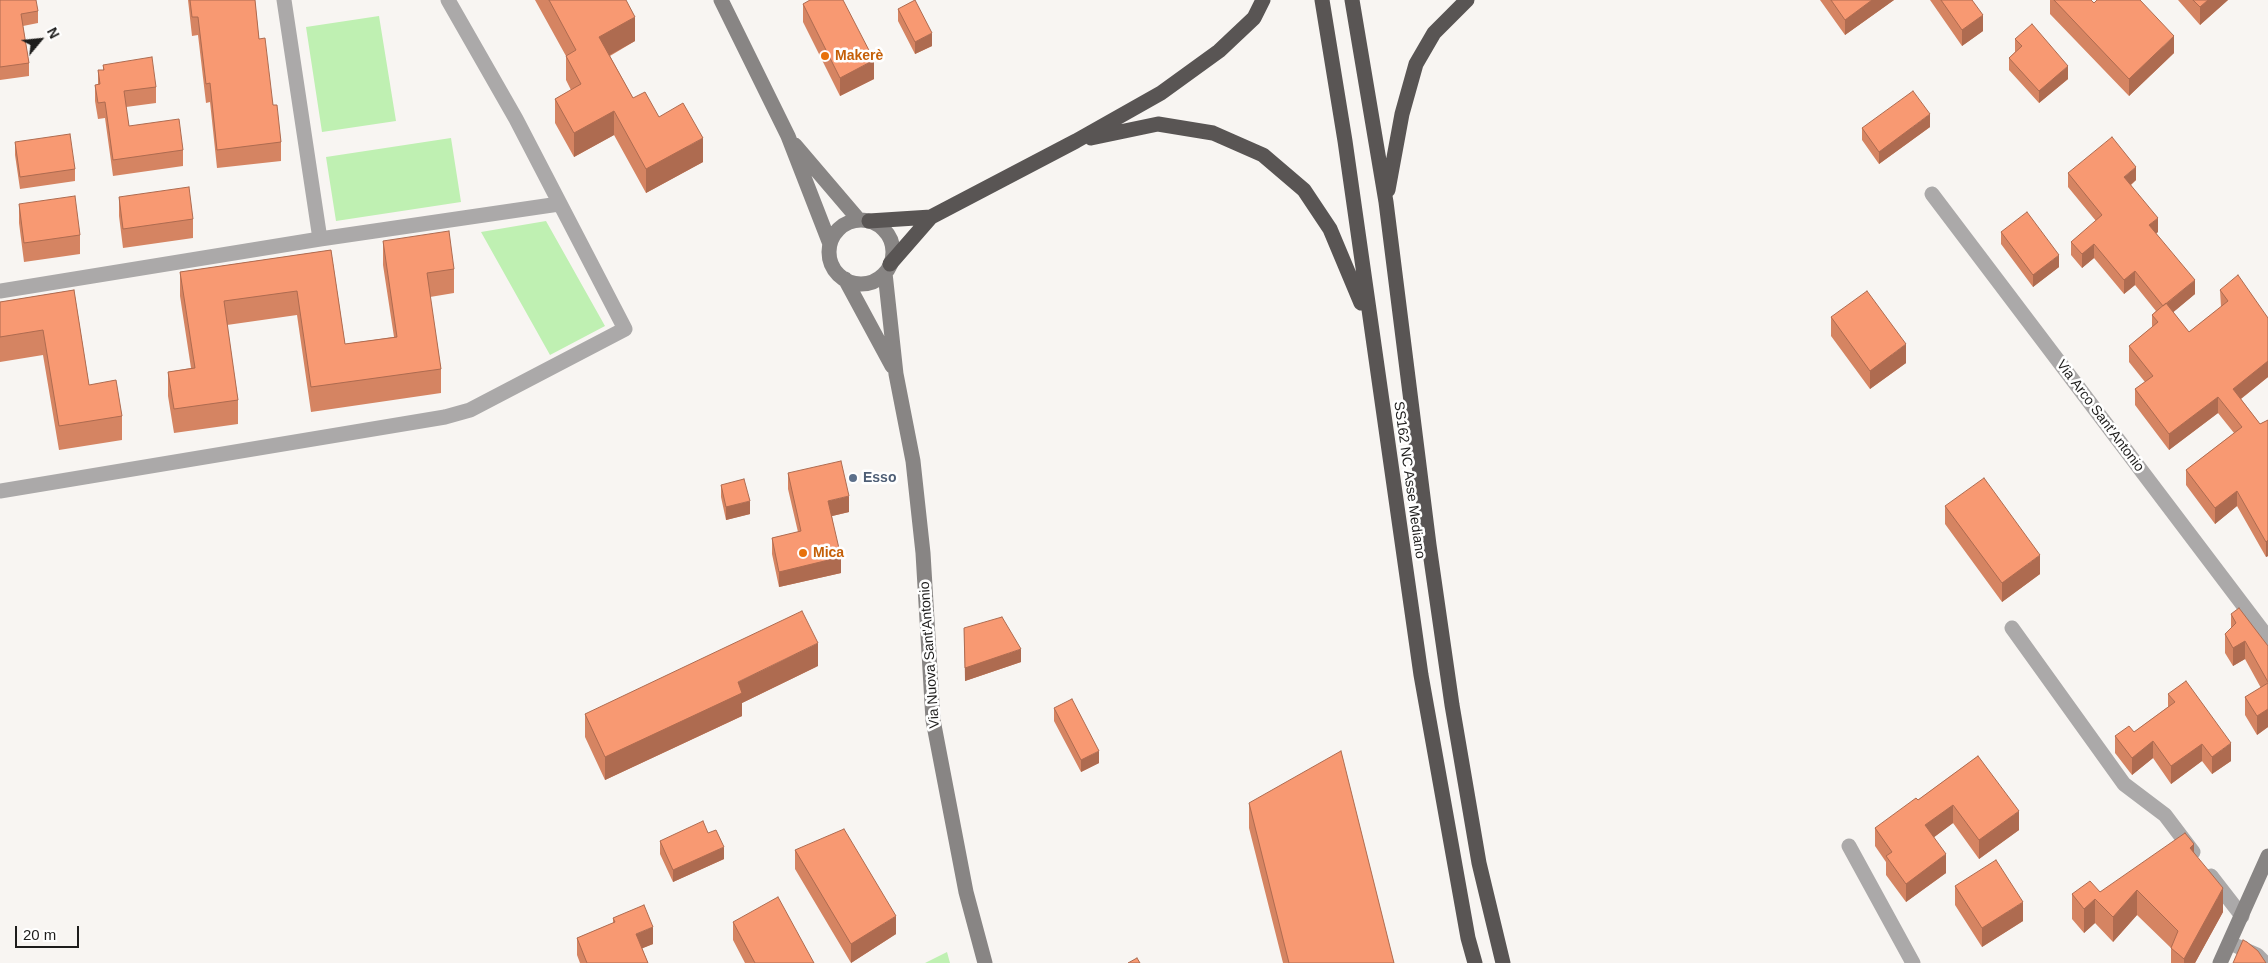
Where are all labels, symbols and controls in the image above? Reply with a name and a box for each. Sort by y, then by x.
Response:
north arrow [15,15,65,65]
text: N [44,25,63,41]
place label: Makerè [835,48,883,64]
marker: Makerè [819,50,831,62]
street label: Via Arco Sant'Antonio [2053,357,2147,475]
street label: SS162 NC Asse Mediano [1390,400,1428,560]
place label: Esso [863,470,896,486]
marker: Esso [847,472,859,484]
place label: Mica [813,545,844,561]
marker: Mica [797,547,809,559]
street label: Via Nuova Sant'Antonio [916,581,944,729]
scale bar [18,916,81,948]
text: 20 m [23,926,56,943]

